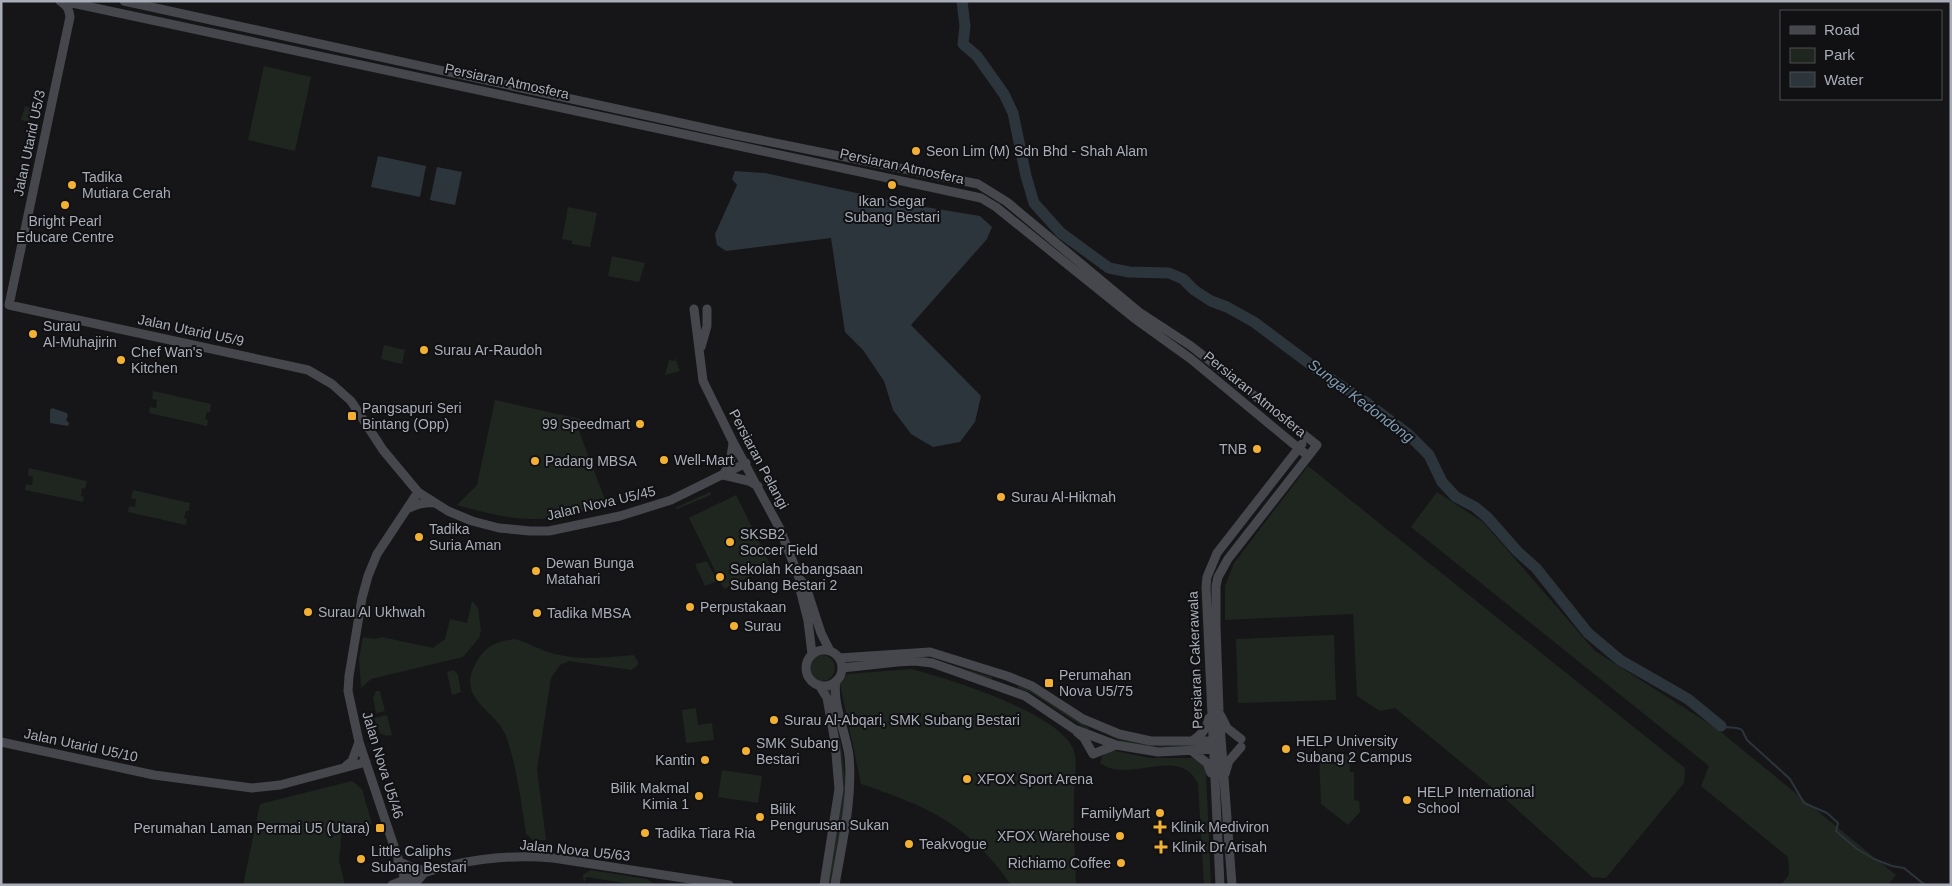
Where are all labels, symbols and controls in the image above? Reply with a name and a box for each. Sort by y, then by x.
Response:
legend [1780,10,1942,100]
text: Road [1824,21,1860,38]
text: Park [1824,46,1855,63]
street label: Persiaran Atmosfera [443,60,571,102]
text: Water [1824,71,1863,88]
street label: Jalan Utarid U5/3 [10,88,48,198]
place label: Seon Lim (M) Sdn Bhd - Shah Alam [926,143,1148,159]
street label: Persiaran Atmosfera [838,145,966,187]
marker: Seon Lim (M) Sdn Bhd - Shah Alam [910,145,922,157]
place label: Tadika Mutiara Cerah [82,169,171,201]
marker: Tadika Mutiara Cerah [66,179,78,191]
marker: Ikan Segar Subang Bestari [886,179,898,191]
place label: Ikan Segar Subang Bestari [844,193,940,225]
marker: Bright Pearl Educare Centre [59,199,71,211]
place label: Bright Pearl Educare Centre [16,213,114,245]
street label: Jalan Utarid U5/9 [136,311,246,349]
place label: Surau Al-Muhajirin [43,318,117,350]
marker: Surau Al-Muhajirin [27,328,39,340]
place label: Surau Ar-Raudoh [434,342,542,358]
place label: Chef Wan's Kitchen [131,344,202,376]
marker: Surau Ar-Raudoh [418,344,430,356]
street label: Persiaran Atmosfera [1201,348,1309,440]
marker: Chef Wan's Kitchen [115,354,127,366]
water label: Sungai Kedondong [1305,355,1418,446]
place label: Pangsapuri Seri Bintang (Opp) [362,400,462,432]
street label: Persiaran Pelangi [726,406,792,512]
marker: Pangsapuri Seri Bintang (Opp) [346,410,358,422]
place label: 99 Speedmart [542,416,630,432]
marker: 99 Speedmart [634,418,646,430]
place label: TNB [1219,441,1247,457]
marker: TNB [1251,443,1263,455]
place label: Well-Mart [674,452,734,468]
place label: Padang MBSA [545,453,637,469]
marker: Well-Mart [658,454,670,466]
marker: Padang MBSA [529,455,541,467]
street label: Jalan Nova U5/45 [545,483,657,523]
place label: Surau Al-Hikmah [1011,489,1116,505]
marker: Surau Al-Hikmah [995,491,1007,503]
place label: Tadika Suria Aman [429,521,501,553]
place label: SKSB2 Soccer Field [740,526,818,558]
marker: Tadika Suria Aman [413,531,425,543]
marker: SKSB2 Soccer Field [724,536,736,548]
place label: Dewan Bunga Matahari [546,555,634,587]
place label: Sekolah Kebangsaan Subang Bestari 2 [730,561,863,593]
marker: Dewan Bunga Matahari [530,565,542,577]
marker: Sekolah Kebangsaan Subang Bestari 2 [714,571,726,583]
street label: Persiaran Cakerawala [1185,591,1205,729]
place label: Perpustakaan [700,599,786,615]
marker: Perpustakaan [684,601,696,613]
place label: Surau Al Ukhwah [318,604,425,620]
place label: Tadika MBSA [547,605,632,621]
marker: Surau Al Ukhwah [302,606,314,618]
marker: Tadika MBSA [531,607,543,619]
place label: Surau [744,618,781,634]
marker: Surau [728,620,740,632]
place label: Perumahan Nova U5/75 [1059,667,1133,699]
marker: Perumahan Nova U5/75 [1043,677,1055,689]
street label: Jalan Nova U5/46 [359,709,407,821]
place label: Surau Al-Abqari, SMK Subang Bestari [784,712,1020,728]
marker: Surau Al-Abqari, SMK Subang Bestari [768,714,780,726]
street label: Jalan Utarid U5/10 [23,725,140,765]
place label: HELP University Subang 2 Campus [1296,733,1412,765]
place label: SMK Subang Bestari [756,735,839,767]
marker: HELP University Subang 2 Campus [1280,743,1292,755]
marker: SMK Subang Bestari [740,745,752,757]
place label: Kantin [655,752,695,768]
marker: Kantin [699,754,711,766]
place label: XFOX Sport Arena [977,771,1093,787]
marker: XFOX Sport Arena [961,773,973,785]
place label: Bilik Makmal Kimia 1 [610,780,689,812]
place label: HELP International School [1417,784,1534,816]
marker: Bilik Makmal Kimia 1 [693,790,705,802]
marker: HELP International School [1401,794,1413,806]
place label: Bilik Pengurusan Sukan [770,801,889,833]
place label: FamilyMart [1081,805,1150,821]
marker: FamilyMart [1154,807,1166,819]
marker: Bilik Pengurusan Sukan [754,811,766,823]
place label: Klinik Mediviron [1171,819,1269,835]
place label: Perumahan Laman Permai U5 (Utara) [133,820,370,836]
marker: Klinik Mediviron [1153,820,1167,834]
marker: Perumahan Laman Permai U5 (Utara) [374,822,386,834]
place label: Tadika Tiara Ria [655,825,756,841]
marker: Tadika Tiara Ria [639,827,651,839]
place label: XFOX Warehouse [997,828,1110,844]
marker: XFOX Warehouse [1114,830,1126,842]
street label: Jalan Nova U5/63 [519,836,631,864]
place label: Teakvogue [919,836,987,852]
marker: Teakvogue [903,838,915,850]
place label: Klinik Dr Arisah [1172,839,1267,855]
marker: Klinik Dr Arisah [1154,840,1168,854]
place label: Little Caliphs Subang Bestari [371,843,467,875]
marker: Little Caliphs Subang Bestari [355,853,367,865]
place label: Richiamo Coffee [1008,855,1111,871]
marker: Richiamo Coffee [1115,857,1127,869]

